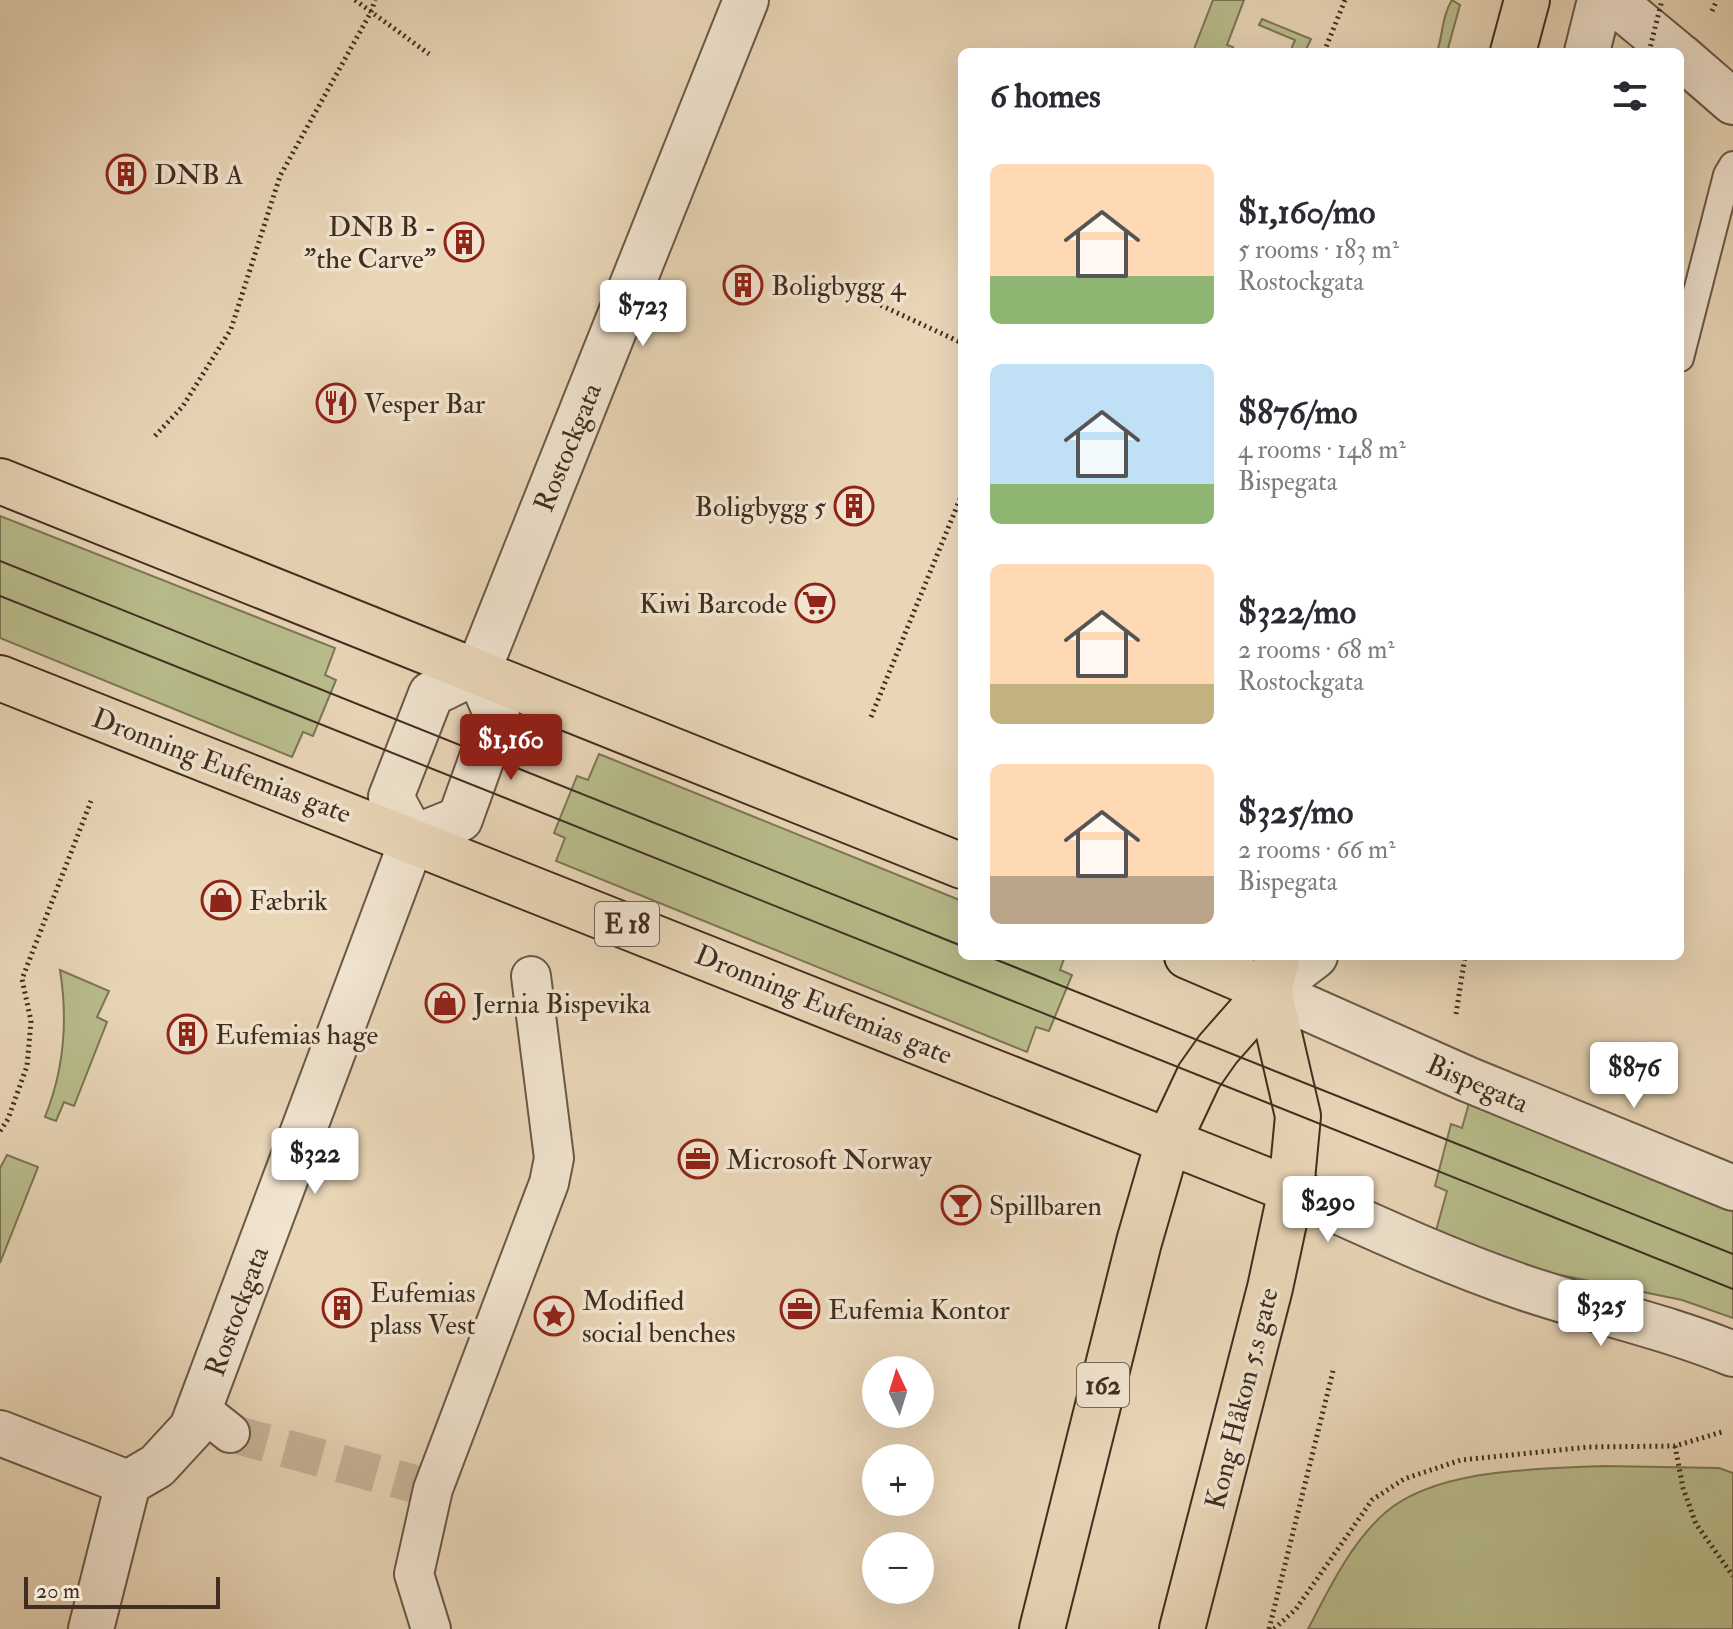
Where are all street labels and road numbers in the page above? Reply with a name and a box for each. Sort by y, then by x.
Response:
street label: Rostockgata [527,378,610,517]
street label: Dronning Eufemias gate [87,701,356,832]
road number: E 18 [595,902,659,946]
street label: Dronning Eufemias gate [690,938,958,1073]
street label: Bispegata [1421,1047,1534,1122]
street label: Rostockgata [198,1241,277,1381]
street label: Kong Håkon 5.s gate [1198,1284,1287,1513]
road number: 162 [1077,1363,1129,1407]

